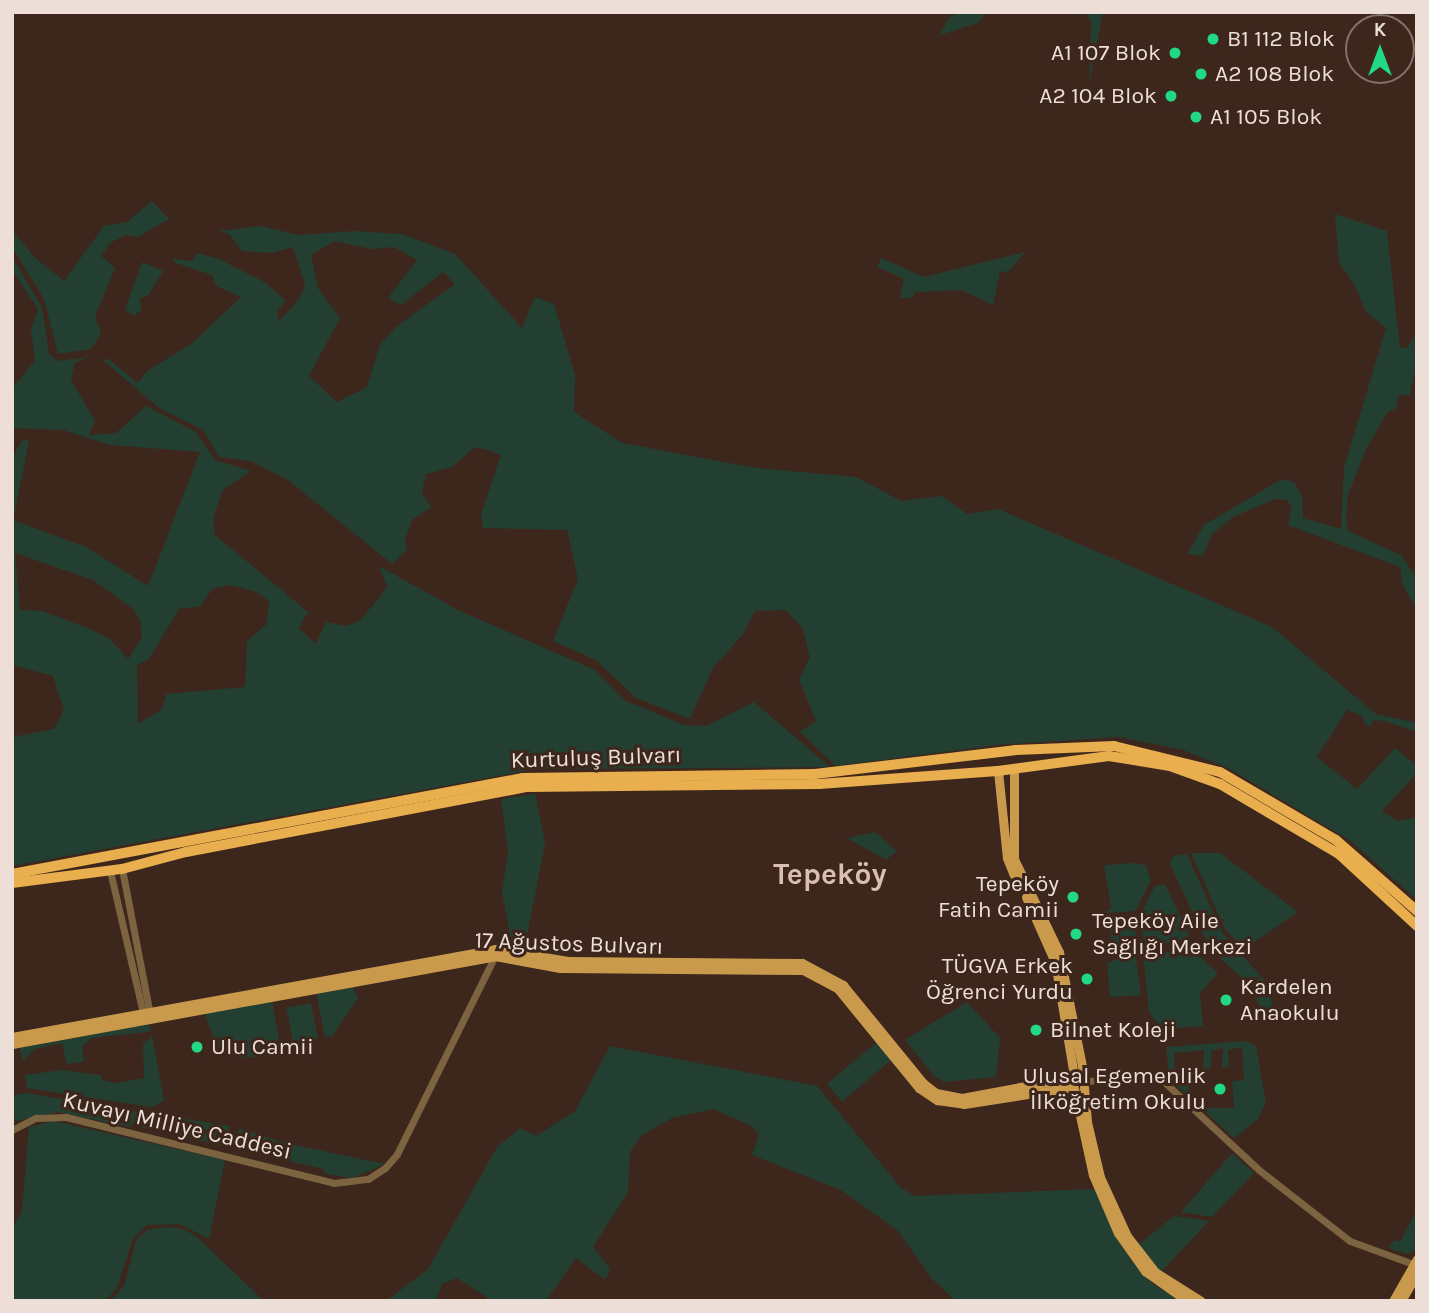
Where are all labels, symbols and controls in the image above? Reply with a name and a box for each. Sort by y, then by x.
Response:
north arrow [1345,14,1415,84]
text: K [1374,19,1386,41]
place label: B1 112 Blok [1227,25,1335,53]
marker: B1 112 Blok [1205,31,1221,47]
place label: A1 107 Blok [1051,39,1161,67]
marker: A1 107 Blok [1167,45,1183,61]
place label: A2 108 Blok [1215,60,1334,88]
marker: A2 108 Blok [1193,66,1209,82]
place label: A2 104 Blok [1039,82,1157,110]
marker: A2 104 Blok [1163,88,1179,104]
place label: A1 105 Blok [1210,103,1322,131]
marker: A1 105 Blok [1188,109,1204,125]
street label: Kurtuluş Bulvarı [510,741,682,775]
district label: Tepeköy [773,856,887,892]
place label: Tepeköy Fatih Camii [938,870,1059,924]
marker: Tepeköy Fatih Camii [1065,889,1081,905]
place label: Tepeköy Aile Sağlığı Merkezi [1092,907,1252,961]
marker: Tepeköy Aile Sağlığı Merkezi [1066,924,1086,944]
street label: 17 Ağustos Bulvarı [474,927,664,961]
place label: TÜGVA Erkek Öğrenci Yurdu [926,952,1073,1006]
marker: TÜGVA Erkek Öğrenci Yurdu [1079,971,1095,987]
place label: Kardelen Anaokulu [1240,973,1340,1027]
marker: Kardelen Anaokulu [1218,992,1234,1008]
place label: Bilnet Koleji [1050,1016,1176,1044]
marker: Bilnet Koleji [1028,1022,1044,1038]
place label: Ulu Camii [211,1033,314,1061]
marker: Ulu Camii [189,1039,205,1055]
place label: Ulusal Egemenlik İlköğretim Okulu [1023,1062,1206,1116]
marker: Ulusal Egemenlik İlköğretim Okulu [1212,1081,1228,1097]
street label: Kuvayı Milliye Caddesi [60,1086,294,1166]

